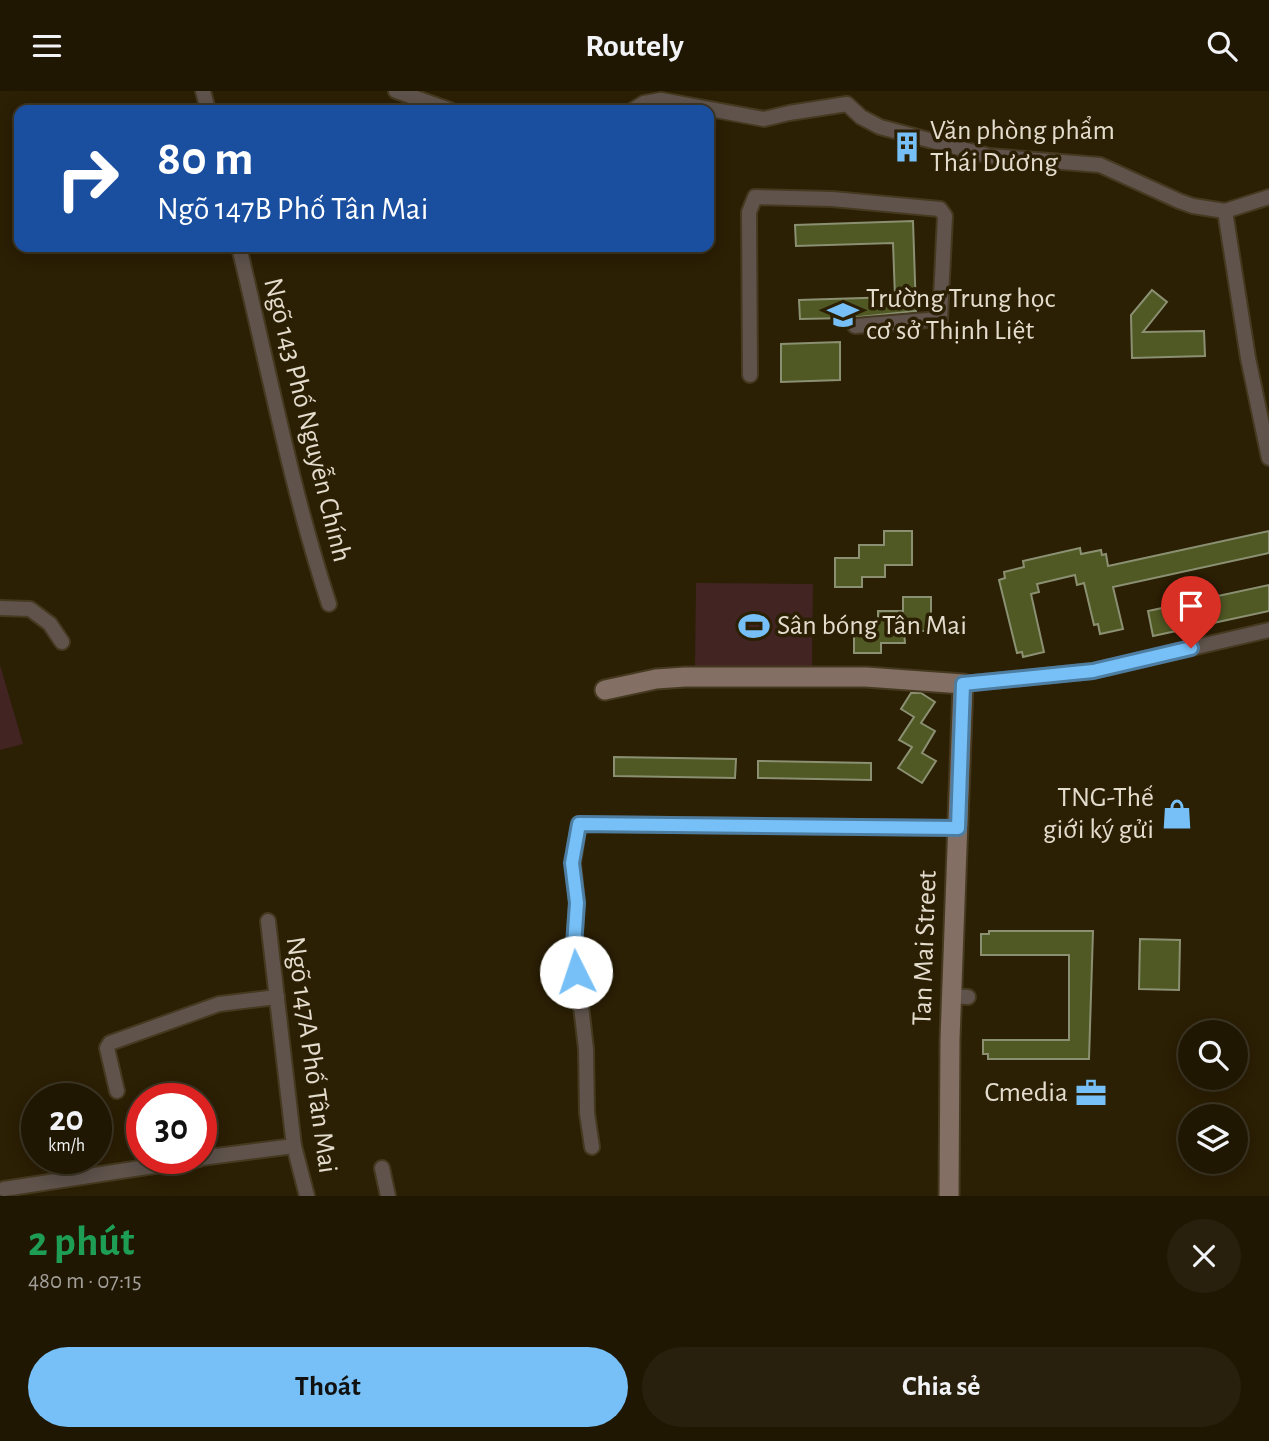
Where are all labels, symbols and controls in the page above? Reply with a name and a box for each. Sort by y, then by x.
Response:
icon: menu [28,27,66,65]
icon: search [1203,27,1241,65]
text: Routely [585,30,684,62]
place label: Văn phòng phẩm Thái Dương [930,116,1115,177]
building icon: Văn phòng phẩm Thái Dương [890,130,924,164]
icon: right [42,133,133,224]
text: 80 m [157,135,254,184]
text: Ngõ 147B Phố Tân Mai [157,193,428,225]
street label: Ngõ 143 Phố Nguyễn Chính [258,275,357,565]
place label: Trường Trung học cơ sở Thịnh Liệt [866,285,1055,345]
school or university icon: Trường Trung học cơ sở Thịnh Liệt [826,298,860,332]
pin [1161,576,1221,648]
icon: arrive [1172,587,1210,625]
sports icon: Sân bóng Tân Mai [737,609,771,643]
place label: Sân bóng Tân Mai [777,612,967,640]
place label: TNG-Thế giới ký gửi [1043,784,1154,844]
shop icon: TNG-Thế giới ký gửi [1160,797,1194,831]
street label: Tan Mai Street [908,870,942,1026]
street label: Ngõ 147A Phố Tân Mai [281,935,341,1175]
position arrow [539,935,613,1009]
map controls [1178,1020,1248,1174]
button: search [1178,1020,1248,1090]
office icon: Cmedia [1074,1076,1108,1110]
place label: Cmedia [984,1079,1068,1107]
speed limit sign: 30 [126,1083,217,1174]
text: 20 [49,1102,84,1137]
button: layers [1178,1104,1248,1174]
text: km/h [48,1137,85,1155]
button: close [1167,1219,1241,1293]
text: 2 phút [28,1221,134,1263]
text: 480 m · 07:15 [28,1270,142,1293]
button: Thoát [28,1347,628,1427]
button: Chia sẻ [642,1347,1241,1427]

